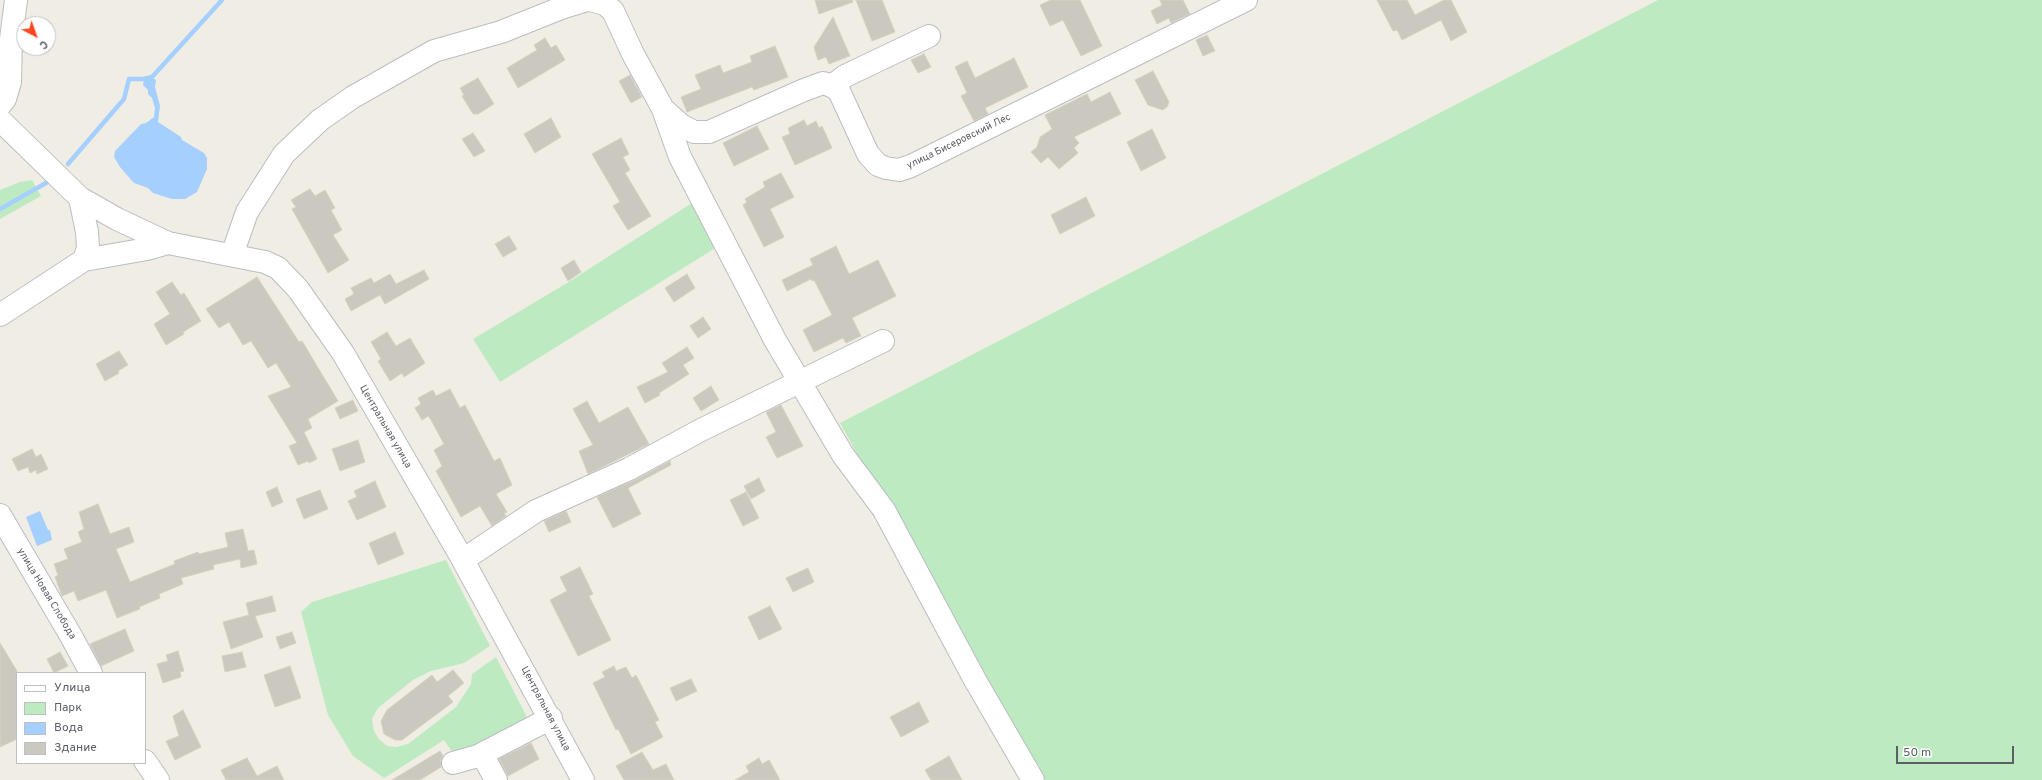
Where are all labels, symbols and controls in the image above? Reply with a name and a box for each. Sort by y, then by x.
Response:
north arrow [16,16,56,56]
text: С [36,37,50,52]
street label: улица Бисеровский Лес [905,112,1013,172]
street label: Центральная улица [356,383,414,471]
street label: улица Новая Слобода [14,546,78,642]
street label: Центральная улица [518,665,572,753]
legend [16,672,146,764]
text: Улица [54,680,90,696]
text: Парк [54,700,82,716]
text: Вода [54,720,83,736]
scale bar [1898,738,2016,764]
text: Здание [54,740,97,756]
text: 50 m [1903,745,1931,761]

